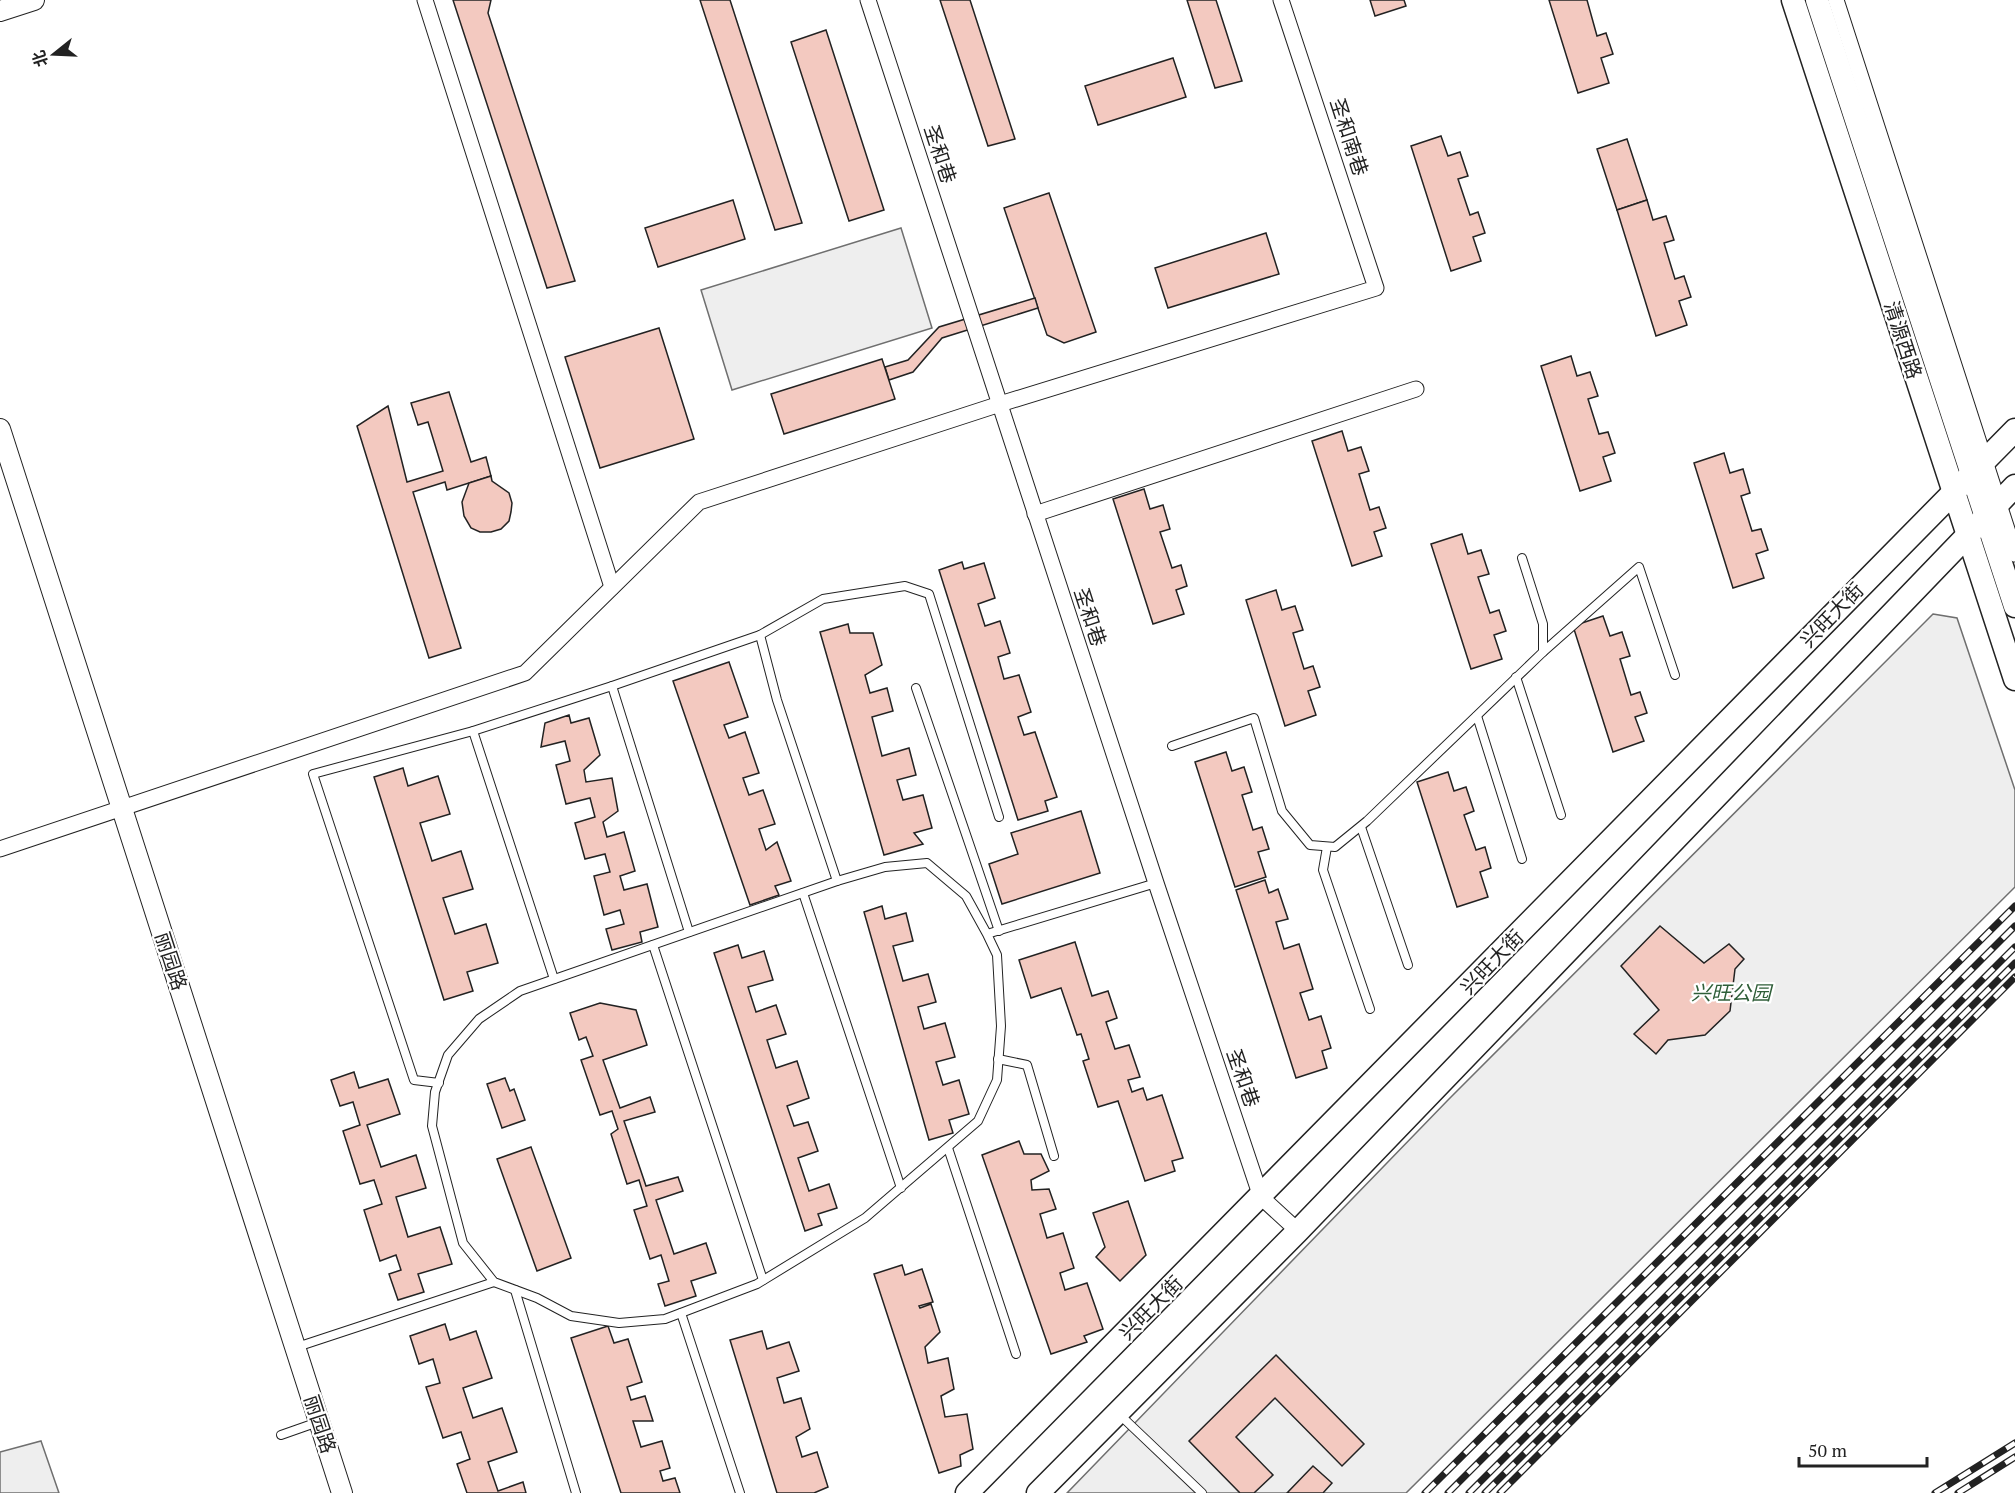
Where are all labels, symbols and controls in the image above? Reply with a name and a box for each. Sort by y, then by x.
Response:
north arrow [24,24,84,84]
text: 北 [27,48,53,70]
street label: 圣和南巷 [1324,95,1375,179]
street label: 圣和巷 [918,121,963,187]
street label: 清源西路 [1878,298,1929,382]
street label: 兴旺大街 [1794,577,1869,653]
street label: 圣和巷 [1068,584,1113,650]
street label: 兴旺大街 [1454,924,1529,1000]
street label: 丽园路 [149,928,194,994]
park label: 兴旺公园 [1691,979,1774,1006]
street label: 圣和巷 [1221,1045,1266,1111]
street label: 兴旺大街 [1113,1270,1188,1345]
street label: 丽园路 [298,1391,343,1457]
scale bar [1799,1430,1926,1468]
text: 50 m [1808,1438,1848,1462]

